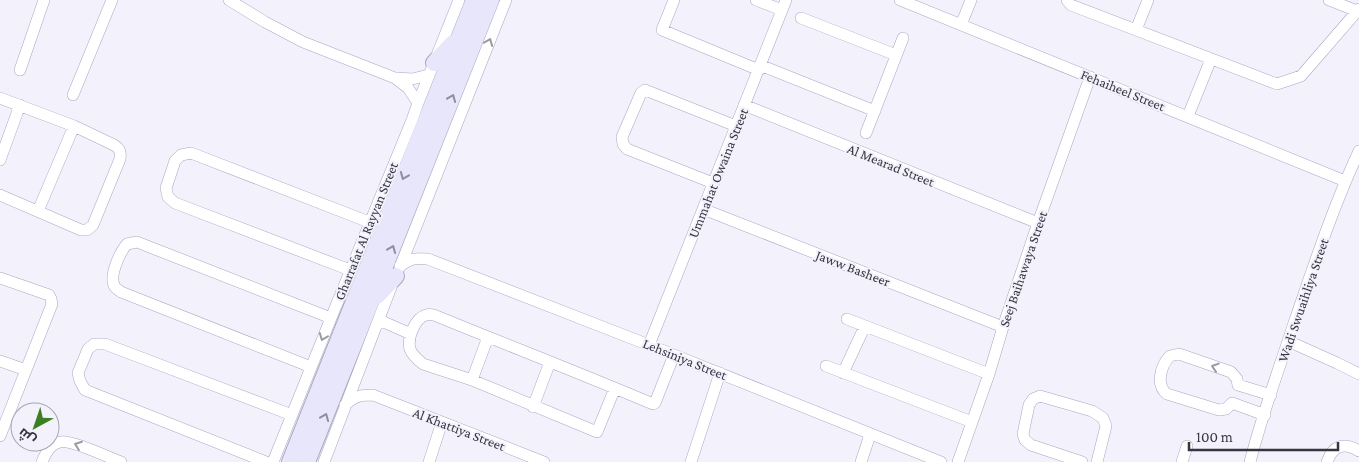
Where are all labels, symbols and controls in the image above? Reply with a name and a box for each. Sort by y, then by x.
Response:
one-way arrow [482,38,493,47]
street label: Fehaiheel Street [1079,66,1168,114]
one-way arrow [446,95,456,103]
street label: Ummahat Owaina Street [685,105,751,240]
street label: Al Mearad Street [845,140,937,190]
street label: Gharrafat Al Rayyan Street [331,159,401,302]
one-way arrow [400,171,410,179]
street label: Seej Baihawaya Street [996,209,1051,329]
street label: Wadi Swuaihliya Street [1274,236,1332,364]
one-way arrow [385,245,396,254]
street label: Jaww Basheer [812,246,892,290]
one-way arrow [319,332,329,341]
street label: Lehsiniya Street [641,335,730,383]
one-way arrow [1212,362,1220,372]
north arrow [10,402,60,452]
street label: Al Khattiya Street [411,404,508,454]
one-way arrow [319,413,330,422]
scale bar [1189,420,1338,452]
text: ش [15,424,39,449]
text: 100 m [1196,429,1233,445]
one-way arrow [74,441,82,451]

